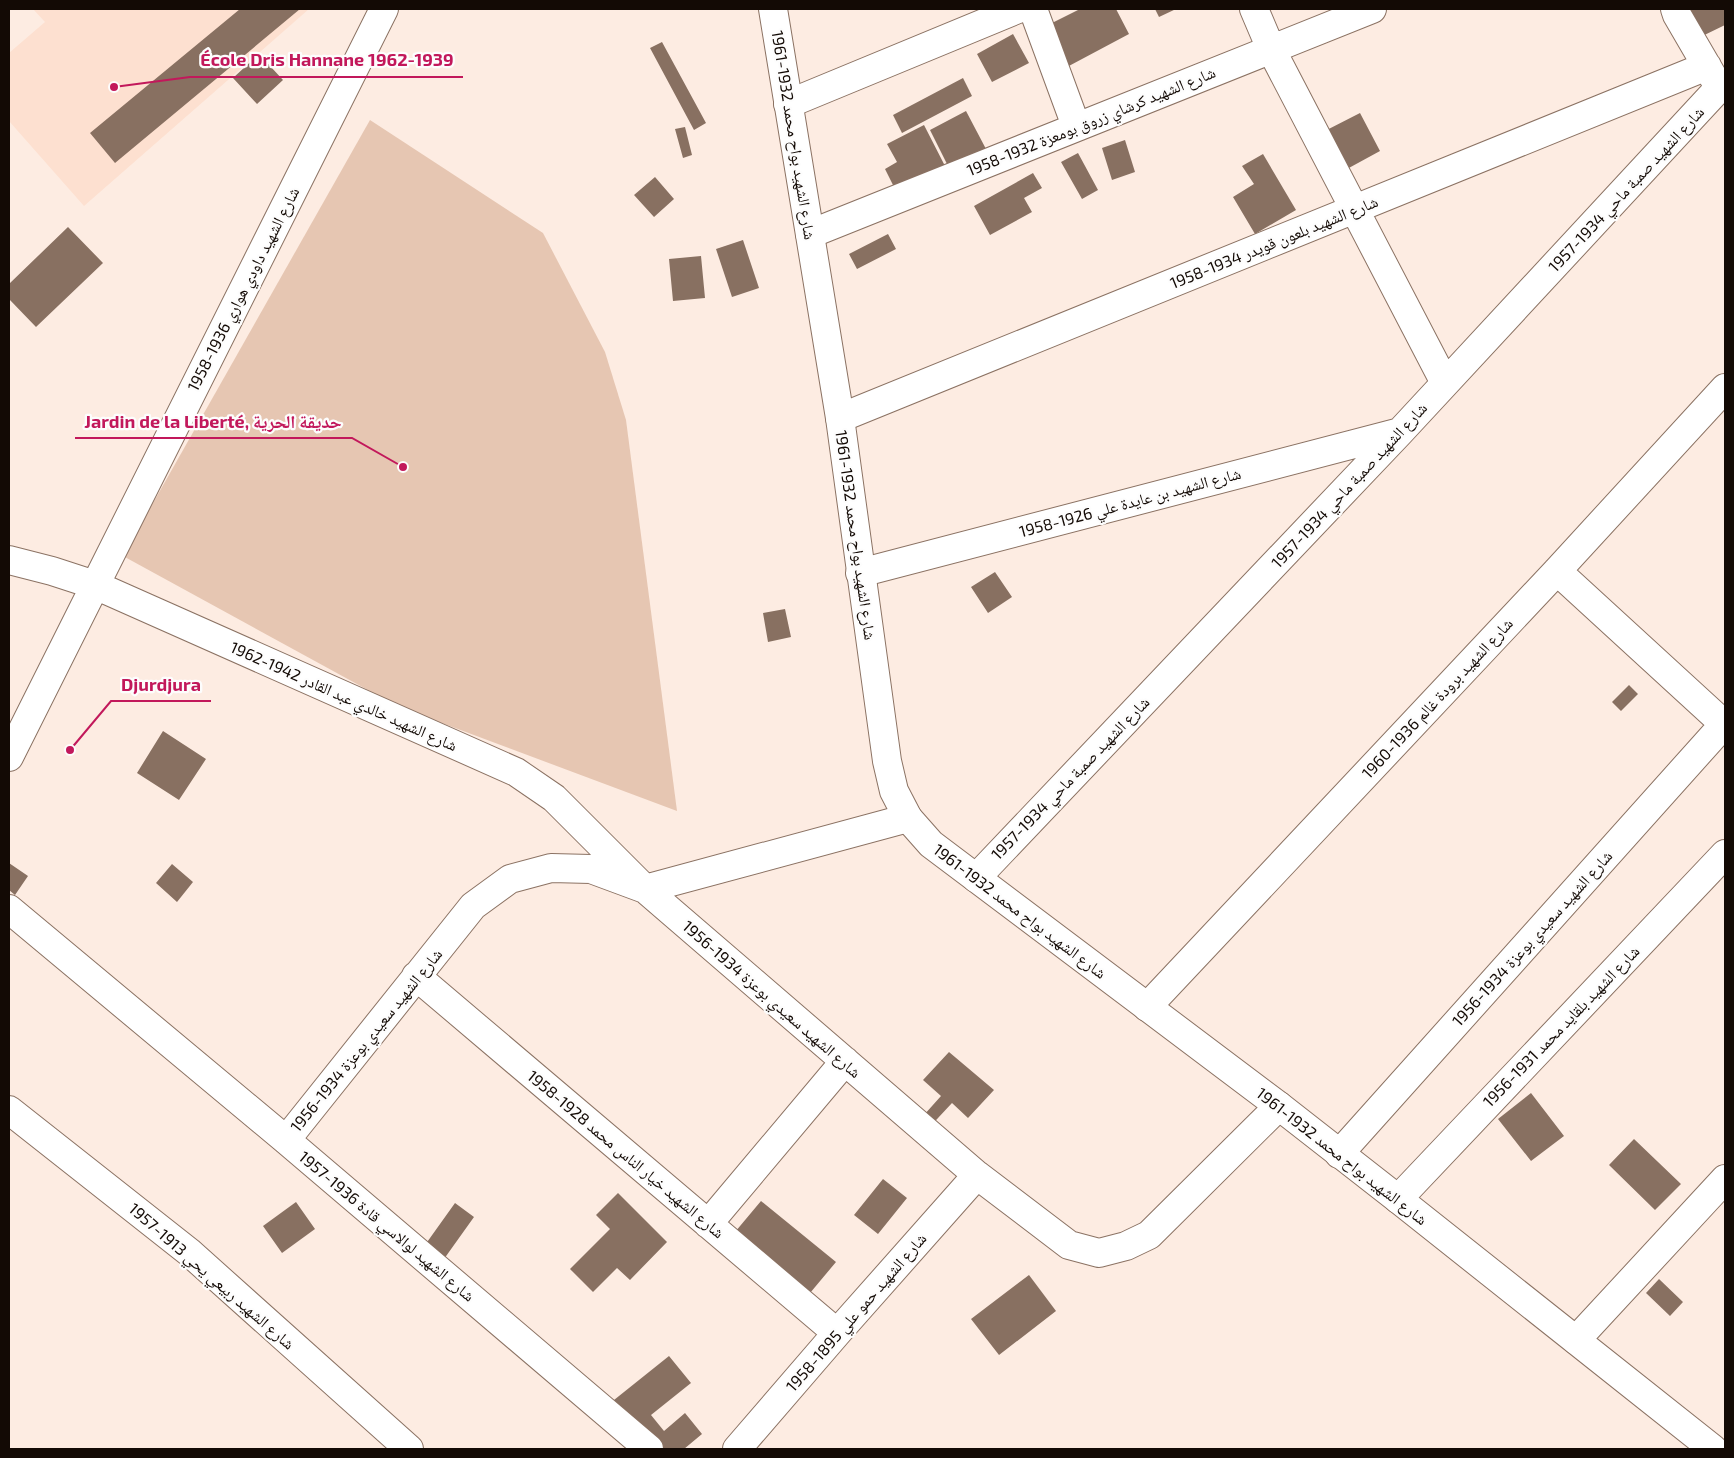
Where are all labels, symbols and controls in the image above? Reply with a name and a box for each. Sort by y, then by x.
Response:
street label: شارع الشهيد بواح محمد 1932-1961 [767,29,820,241]
callout: École Dris Hannane 1962-1939 [190,44,463,77]
text: École Dris Hannane 1962-1939 [200,48,454,70]
street label: شارع الشهيد كرشاي زروق بومعزة 1932-1958 [964,62,1219,183]
street label: شارع الشهيد صمبة ماحي 1934-1957 [1544,102,1710,278]
street label: شارع الشهيد داودي هواري 1936-1958 [183,184,306,396]
street label: شارع الشهيد بلعون قويدر 1934-1958 [1167,191,1381,294]
street label: شارع الشهيد صمبة ماحي 1934-1957 [1267,398,1433,574]
callout: Jardin de la Liberté, حديقة الحرية [75,405,352,438]
text: Jardin de la Liberté, حديقة الحرية [84,410,342,432]
street label: شارع الشهيد بواح محمد 1932-1961 [830,429,881,641]
street label: شارع الشهيد بن عايدة علي 1926-1958 [1017,463,1244,544]
street label: شارع الشهيد برودة غالم 1936-1960 [1357,613,1518,783]
street label: شارع الشهيد خالدي عبد القادر 1942-1962 [226,637,461,758]
callout: Djurdjura [111,668,211,701]
text: Djurdjura [121,673,201,695]
street label: شارع الشهيد صمبة ماحي 1934-1957 [987,692,1156,866]
street label: شارع الشهيد بواح محمد 1932-1961 [929,839,1111,983]
street label: شارع الشهيد سعيدي بوعزة 1934-1956 [1448,846,1619,1032]
street label: شارع الشهيد سعيدي بوعزة 1934-1956 [677,916,865,1084]
street label: شارع الشهيد بلقايد محمد 1931-1956 [1478,941,1644,1112]
street label: شارع الشهيد سعيدي بوعزة 1934-1956 [286,944,449,1138]
street label: شارع الشهيد خيار الناس محمد 1928-1958 [523,1066,729,1243]
street label: شارع الشهيد بواح محمد 1932-1961 [1252,1083,1432,1230]
street label: شارع الشهيد لوالاسي قادة 1936-1957 [293,1147,479,1308]
street label: شارع الشهيد ربيعي يحي 1913-1957 [123,1198,299,1356]
street label: شارع الشهيد حمو علي 1895-1958 [782,1228,933,1398]

